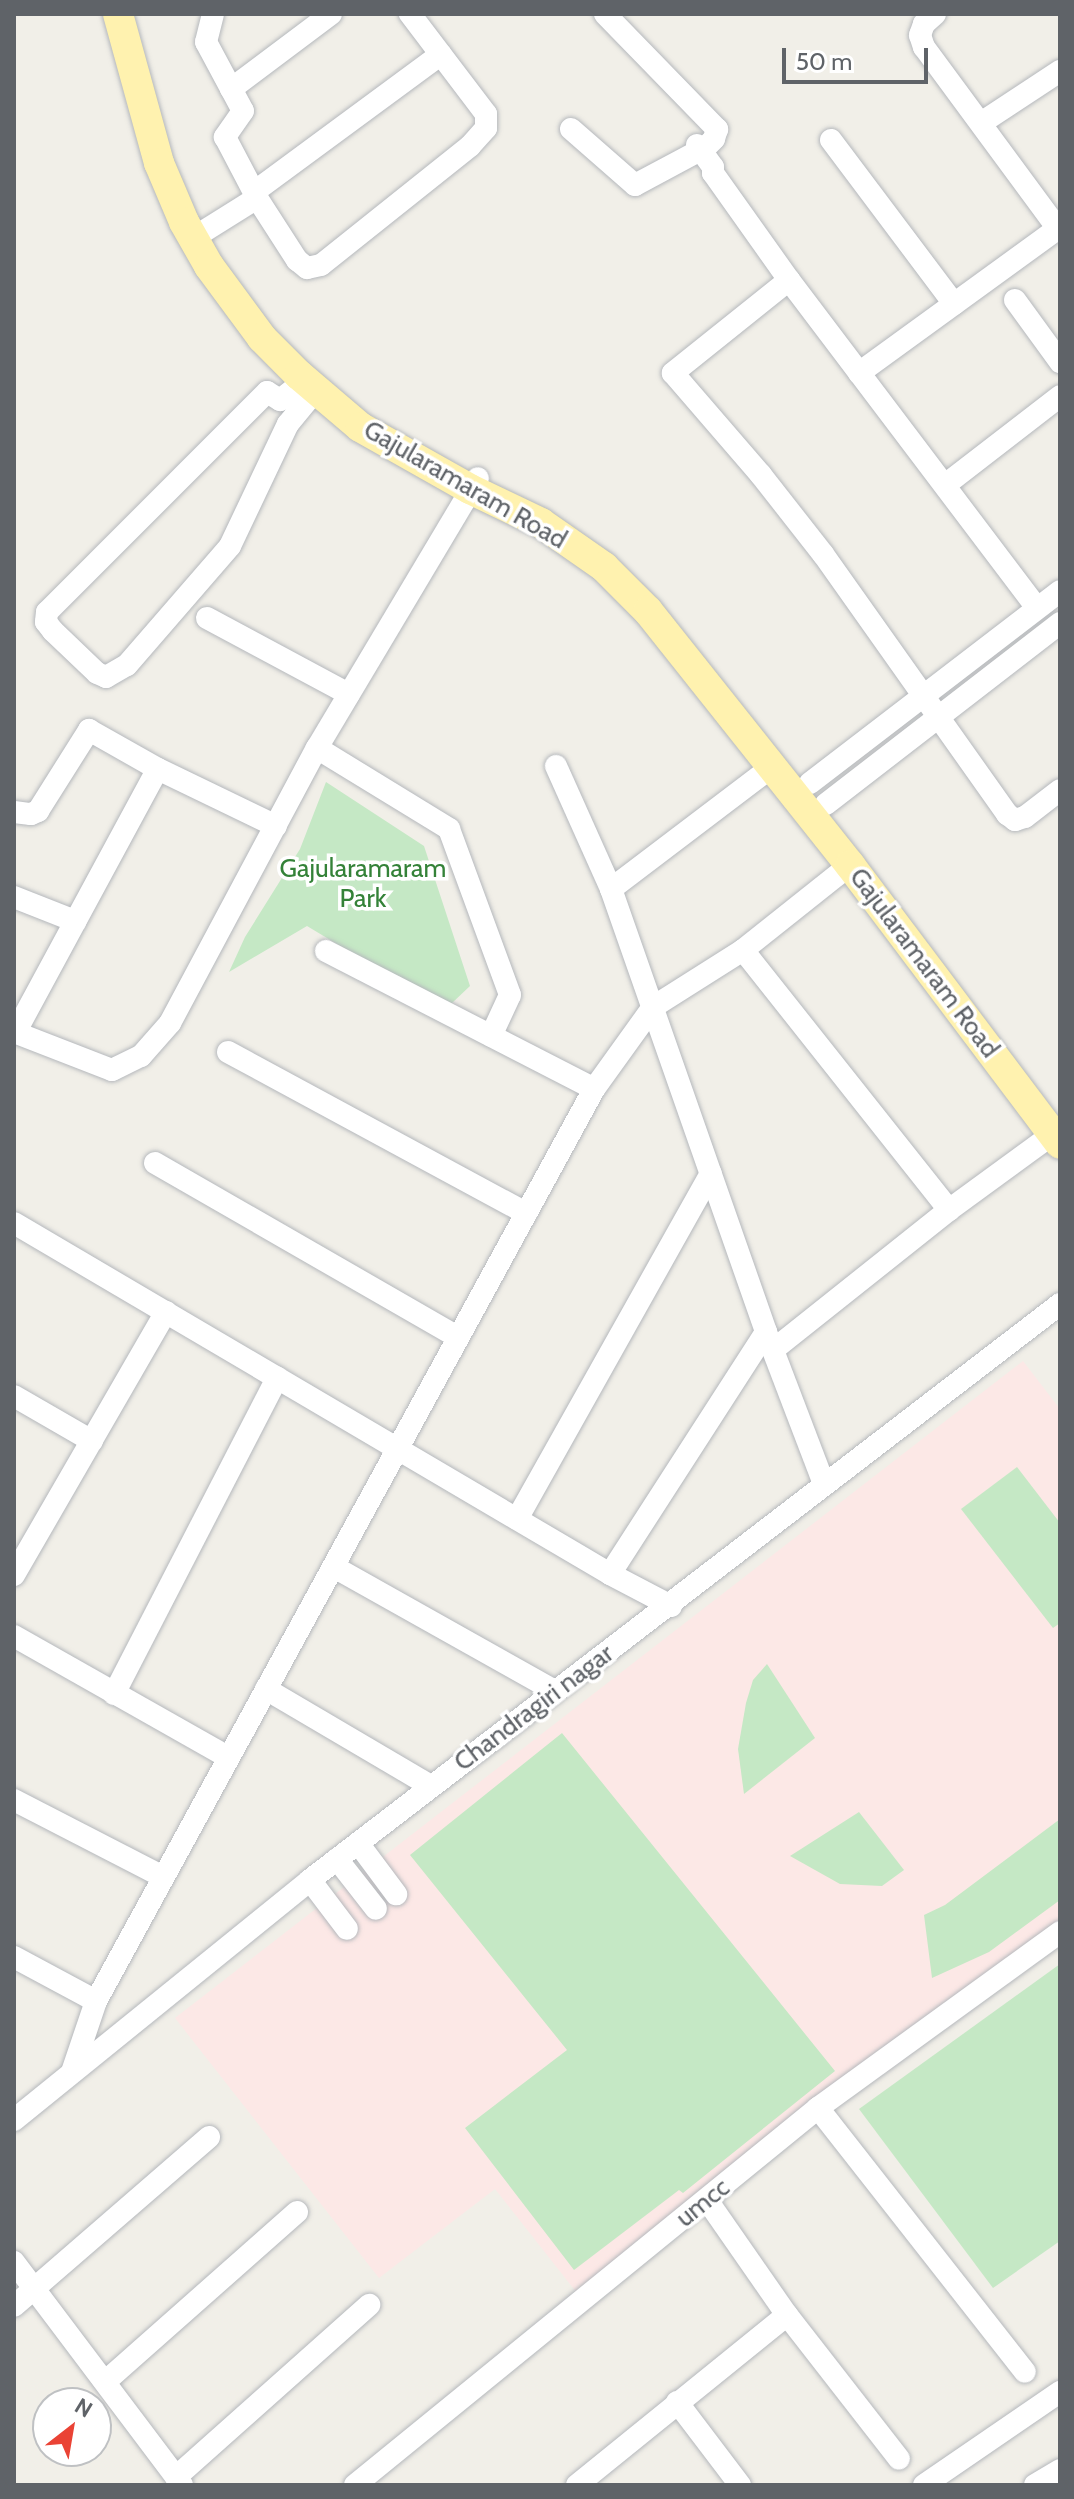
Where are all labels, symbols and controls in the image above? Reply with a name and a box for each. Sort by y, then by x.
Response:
scale bar [786,32,932,82]
text: 50 m [796,47,852,76]
street label: Gajularamaram Road [358,414,572,556]
park label: Gajularamaram Park [280,853,446,914]
street label: Gajularamaram Road [843,862,1005,1064]
street label: Chandragiri nagar [448,1638,620,1778]
street label: umcc [670,2172,736,2234]
north arrow [32,2387,112,2467]
text: N [70,2392,97,2423]

